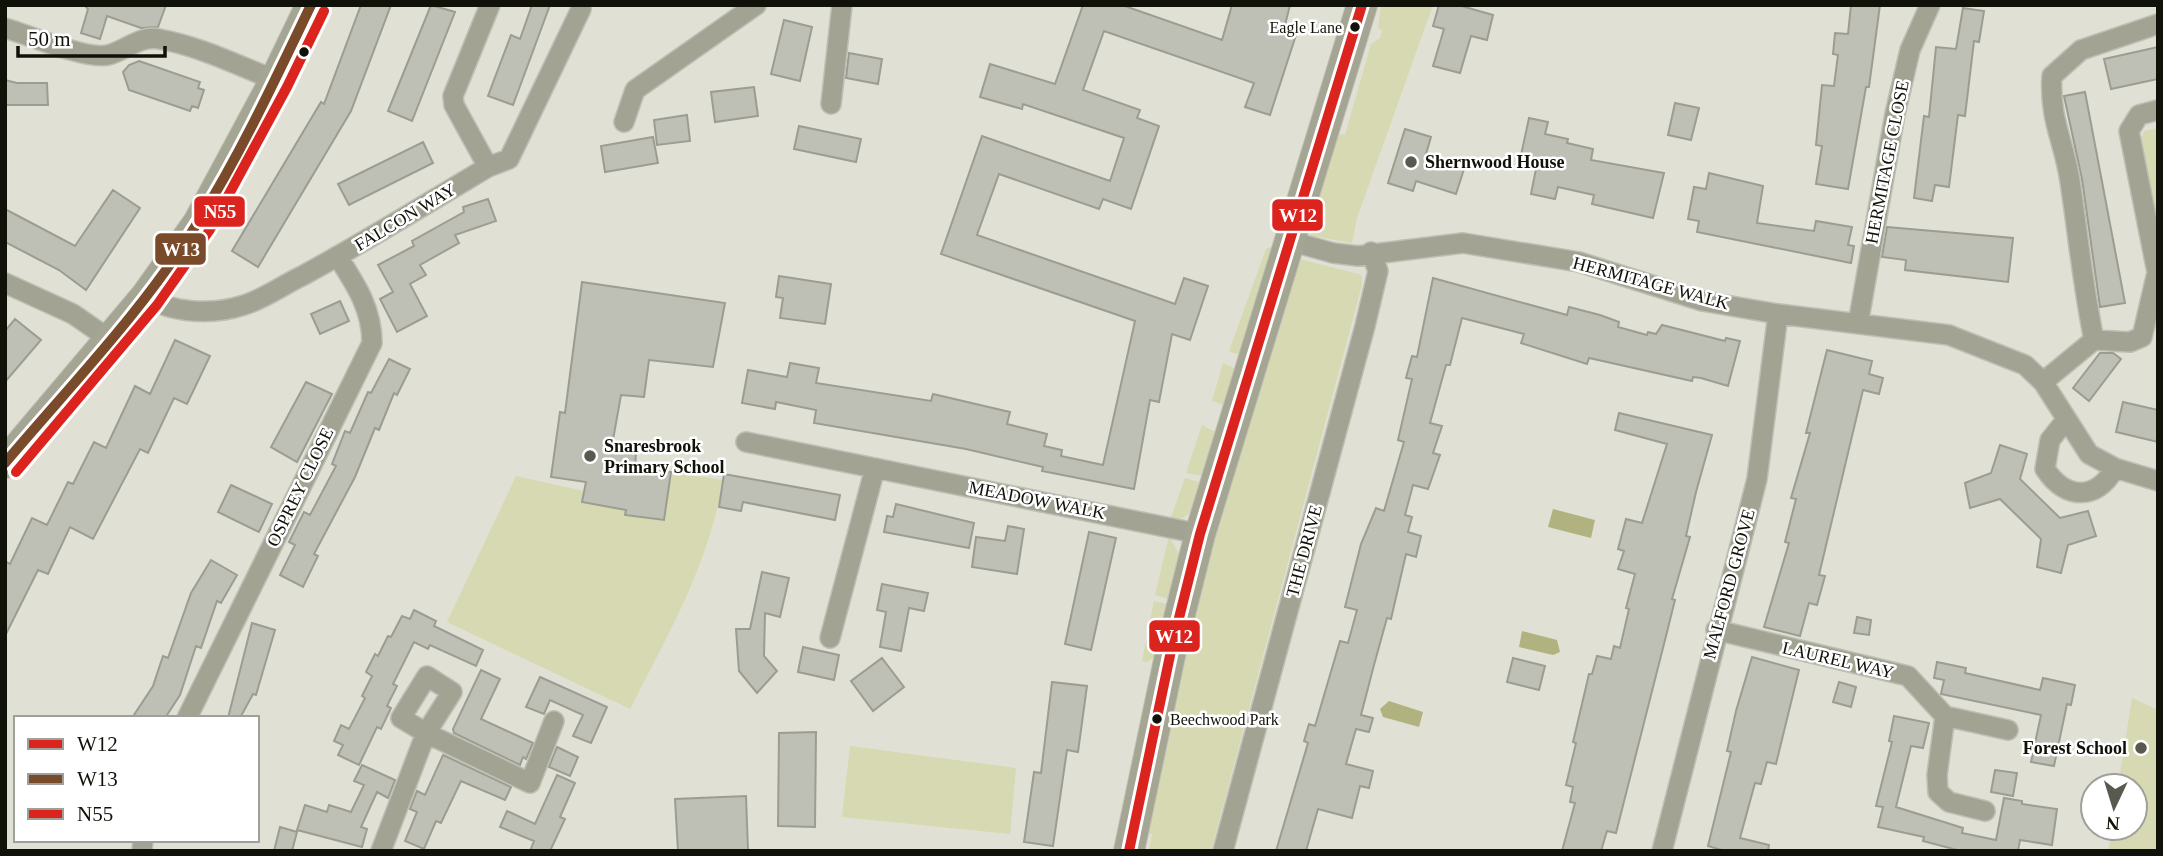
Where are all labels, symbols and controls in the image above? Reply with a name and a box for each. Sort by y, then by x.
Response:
scale bar [18,14,164,58]
place label: Eagle Lane [1270,19,1342,37]
marker: Eagle Lane [1348,20,1362,34]
text: 50 m [28,27,71,51]
unlabelled marker [297,45,311,59]
street label: HERMITAGE CLOSE [1861,79,1913,245]
place label: Shernwood House [1425,152,1565,172]
marker: Shernwood House [1403,154,1419,170]
street label: FALCON WAY [351,179,459,255]
line badge: N55 [193,195,246,228]
line badge: W12 [1271,198,1324,232]
text: N55 [204,201,236,222]
text: W12 [1279,205,1317,226]
line badge: W13 [154,232,207,266]
text: W13 [162,239,200,260]
street label: HERMITAGE WALK [1571,253,1731,313]
street label: OSPREY CLOSE [263,424,337,550]
place label: Snaresbrook Primary School [604,436,724,477]
marker: Snaresbrook Primary School [582,448,598,464]
street label: MEADOW WALK [967,477,1107,523]
street label: THE DRIVE [1282,503,1326,599]
street label: MALFORD GROVE [1699,507,1759,661]
line badge: W12 [1148,619,1201,653]
text: W12 [1155,626,1193,647]
street label: LAUREL WAY [1780,637,1896,683]
place label: Beechwood Park [1170,711,1279,728]
marker: Beechwood Park [1150,712,1164,726]
legend [14,716,259,842]
text: W12 [77,732,118,756]
place label: Forest School [2023,738,2127,758]
marker: Forest School [2133,740,2149,756]
text: W13 [77,767,118,791]
north arrow [2079,772,2149,842]
text: N55 [77,802,113,826]
text: N [2105,812,2120,834]

